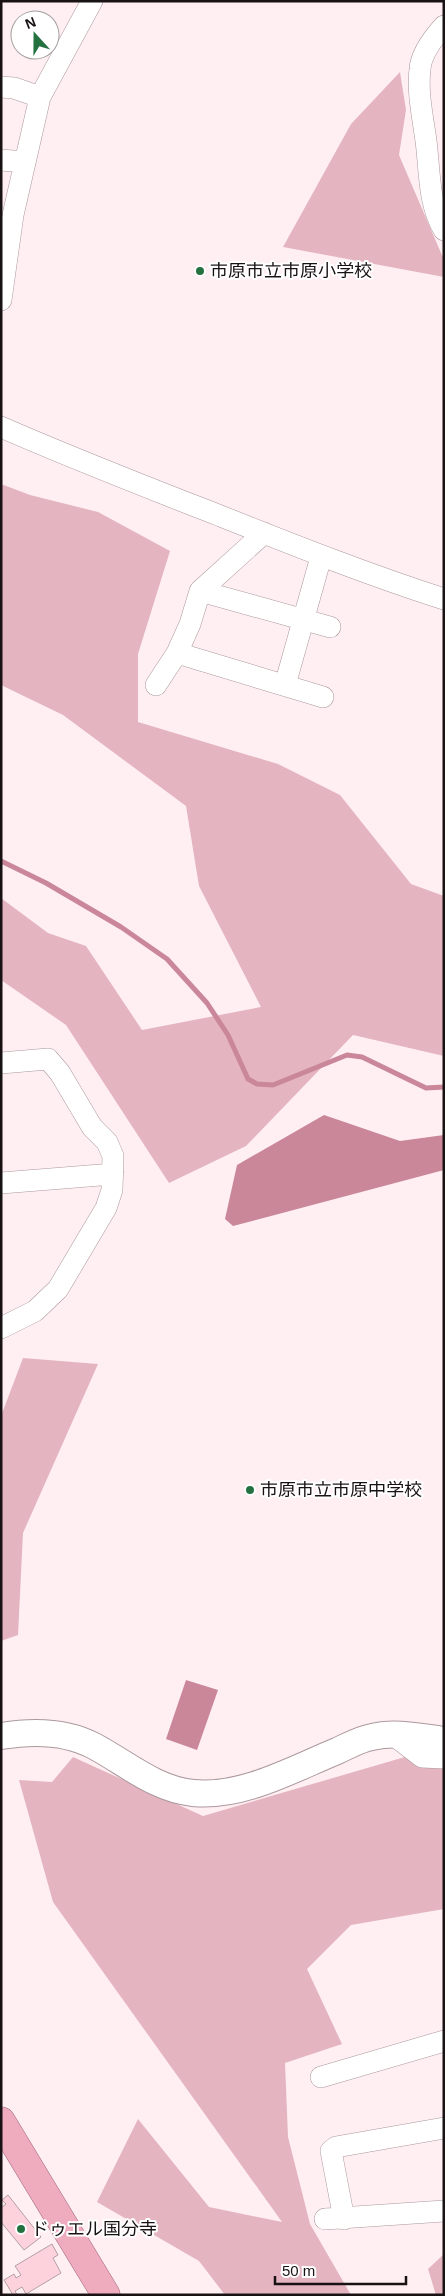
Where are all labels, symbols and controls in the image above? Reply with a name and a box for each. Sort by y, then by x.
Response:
north arrow [10,10,60,60]
text: N [23,14,38,32]
place label: 市原市立市原小学校 [210,261,372,281]
marker: 市原市立市原小学校 [194,265,206,277]
place label: 市原市立市原中学校 [260,1480,422,1500]
marker: 市原市立市原中学校 [244,1484,256,1496]
place label: ドゥエル国分寺 [31,2219,157,2239]
marker: ドゥエル国分寺 [15,2223,27,2235]
scale bar [275,2254,406,2286]
text: 50 m [282,2262,315,2279]

